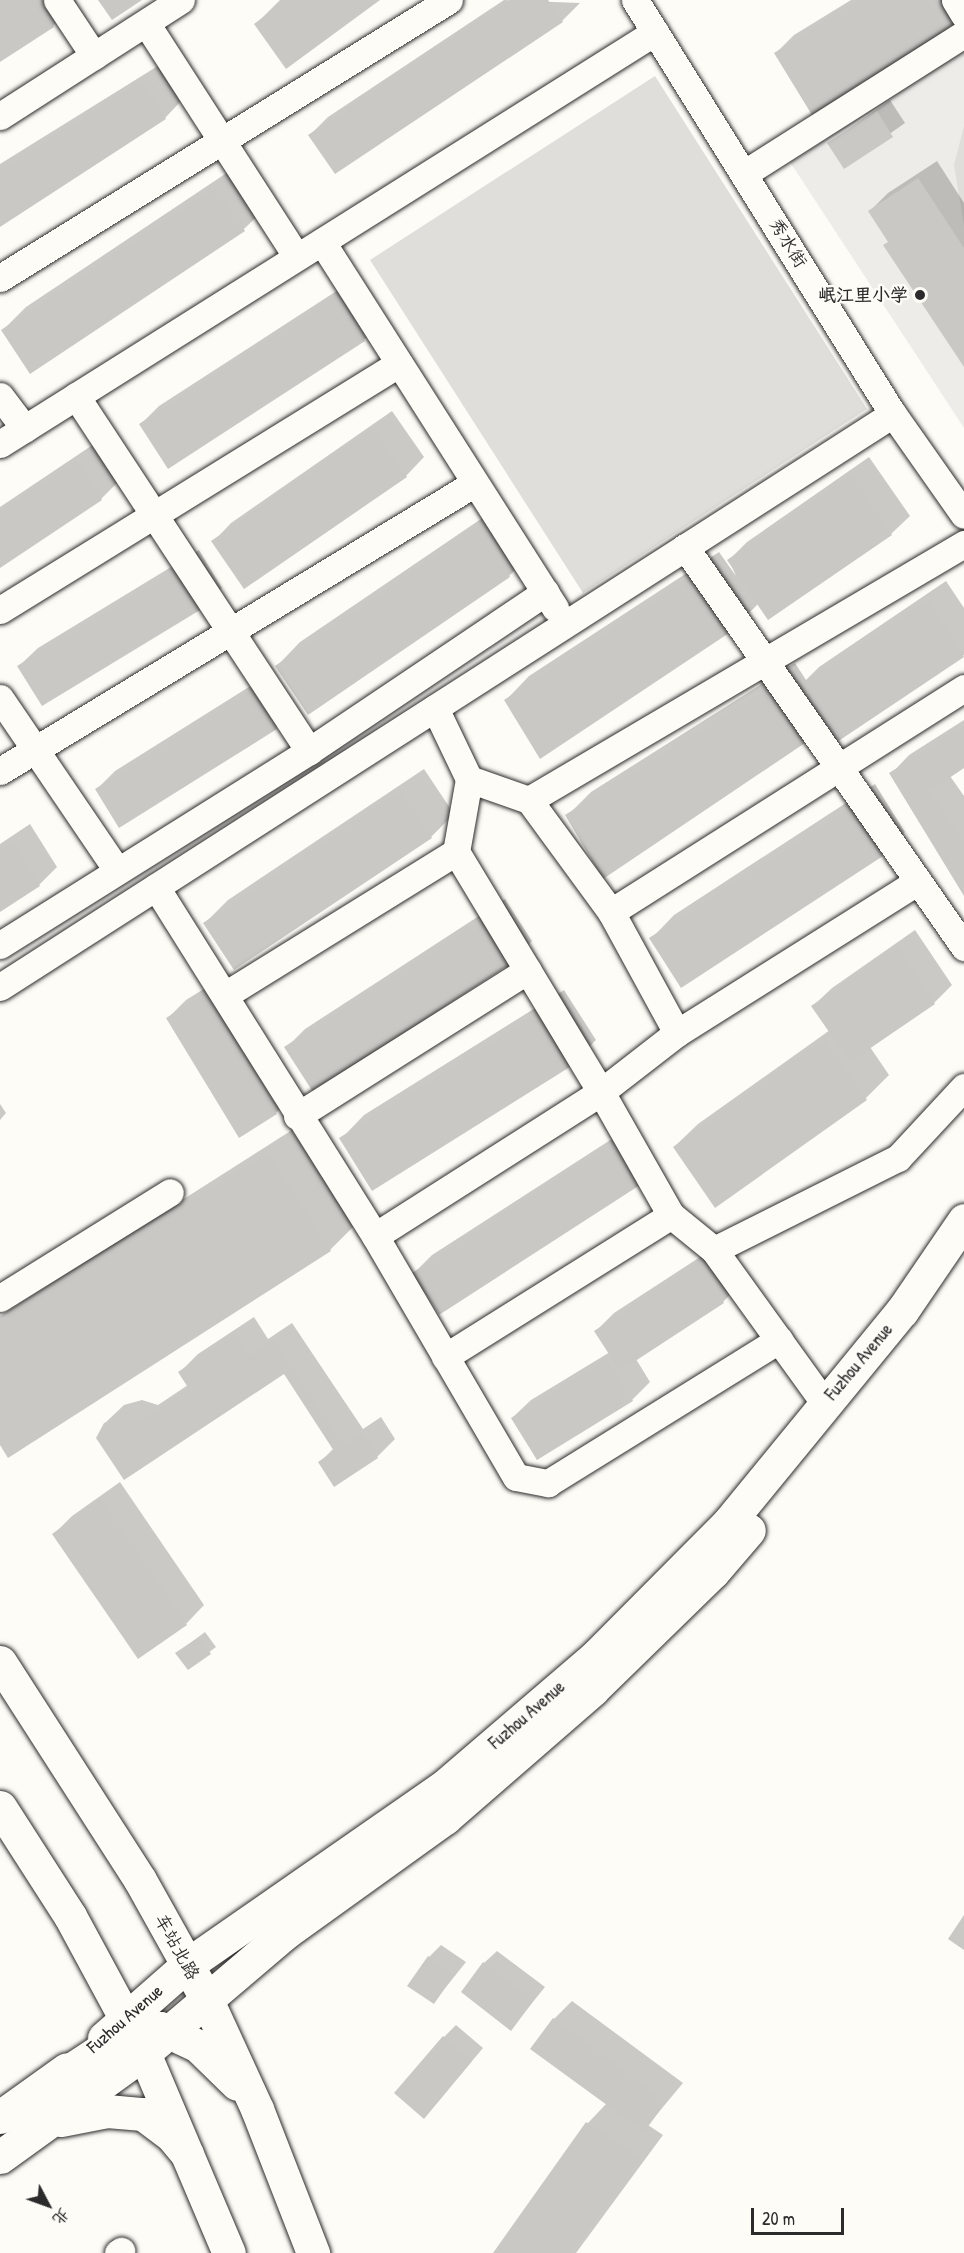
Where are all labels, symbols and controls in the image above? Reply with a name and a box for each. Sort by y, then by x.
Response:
street label: 秀水街 [765,214,811,272]
place label: 岷江里小学 [818,284,908,306]
marker: 岷江里小学 [913,288,927,302]
street label: Fuzhou Avenue [821,1319,897,1405]
street label: Fuzhou Avenue [485,1676,569,1754]
street label: 车站北路 [150,1910,204,1984]
street label: Fuzhou Avenue [83,1980,167,2058]
north arrow [18,2175,78,2235]
scale bar [754,2196,847,2234]
text: 北 [48,2204,75,2230]
text: 20 m [762,2206,795,2231]

